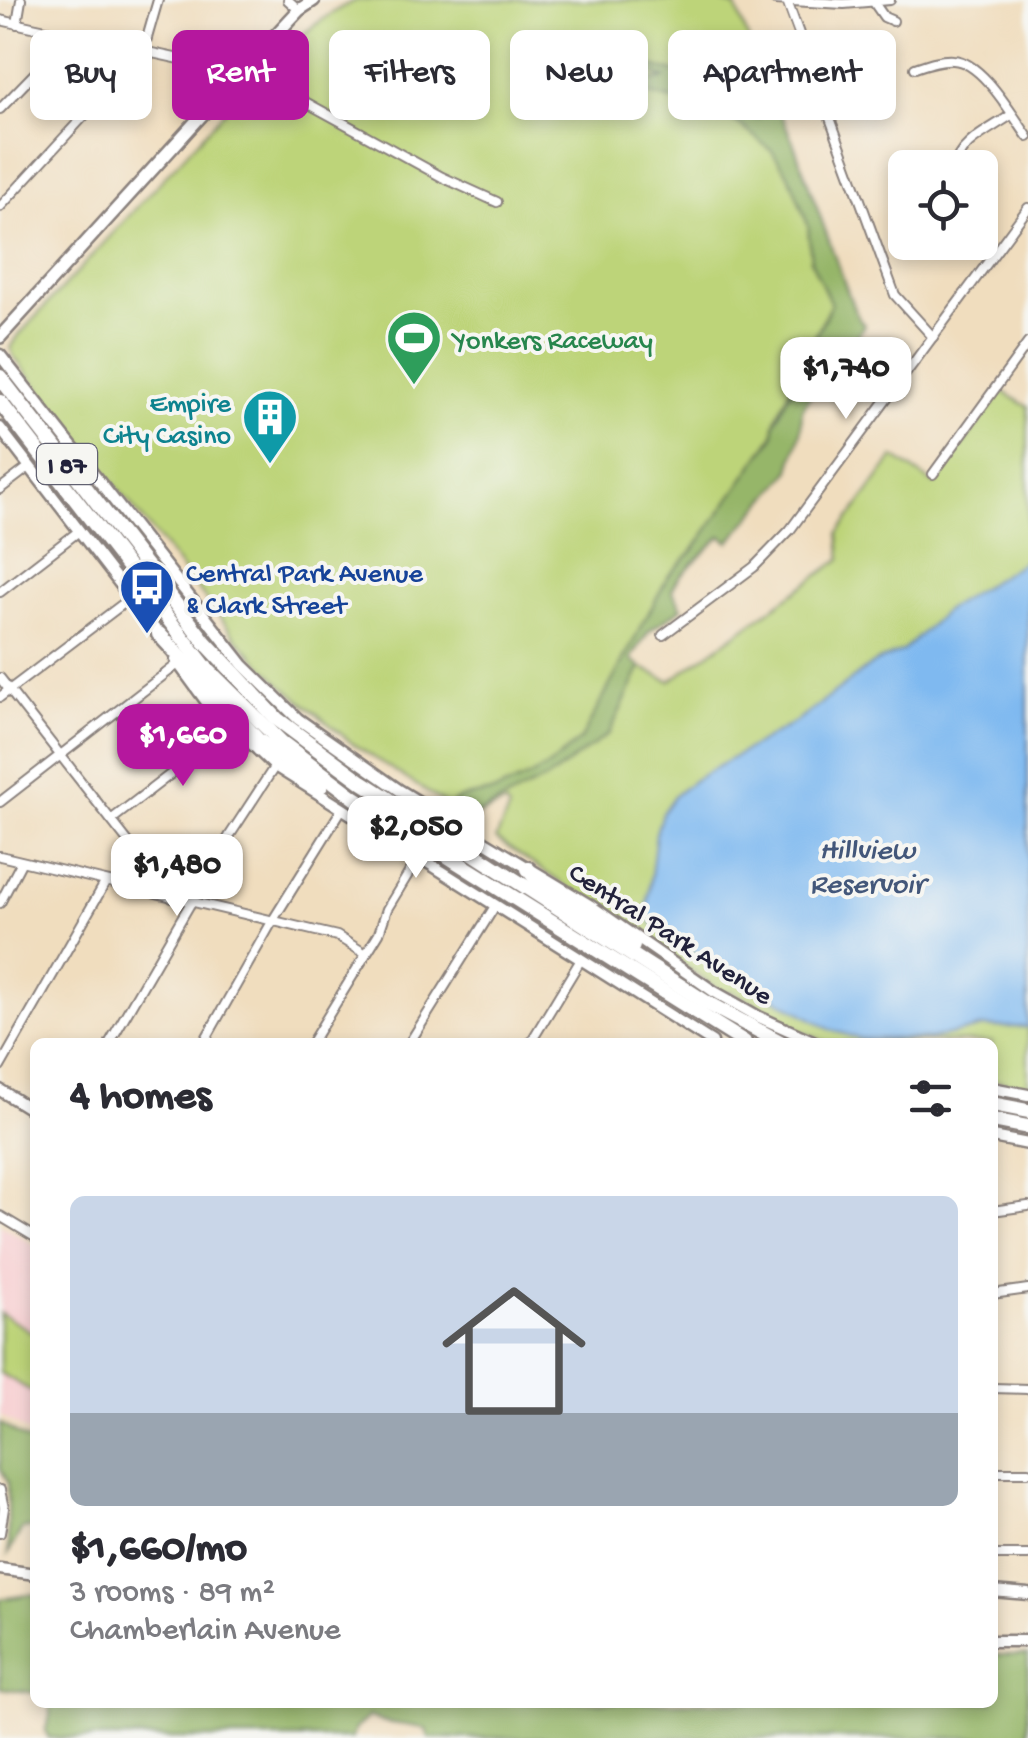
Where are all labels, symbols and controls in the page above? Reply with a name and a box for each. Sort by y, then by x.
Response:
chip: Buy [30,30,152,120]
chip: Rent [172,30,309,120]
chip: Filters [329,30,490,120]
chip: New [510,30,648,120]
chip: Apartment [668,30,896,120]
map controls [888,150,998,260]
button: locate [888,150,998,260]
sports icon: Yonkers Raceway [384,308,444,387]
place label: Yonkers Raceway [450,326,653,359]
pin: $1,740 [765,337,927,422]
text: $1,740 [802,350,890,388]
building icon: Empire City Casino [240,387,300,466]
place label: Empire City Casino [103,389,232,454]
road number: I 87 [37,444,97,484]
bus stop icon: Central Park Avenue & Clark Street [117,557,177,636]
place label: Central Park Avenue & Clark Street [186,559,423,624]
pin: $1,660 [102,704,264,789]
text: $1,660 [139,717,227,755]
pin: $2,050 [335,796,497,881]
text: $2,050 [369,809,463,847]
pin: $1,480 [96,834,258,919]
water label: Hillview Reservoir [810,835,930,904]
text: $1,480 [133,847,221,885]
street label: Central Park Avenue [561,857,778,1014]
icon: filters [903,1071,958,1126]
text: 4 homes [70,1074,211,1123]
icon: home [424,1261,604,1441]
text: $1,660/mo [70,1526,247,1575]
text: 3 rooms · 89 m² [70,1575,275,1613]
text: Chamberlain Avenue [70,1613,341,1651]

